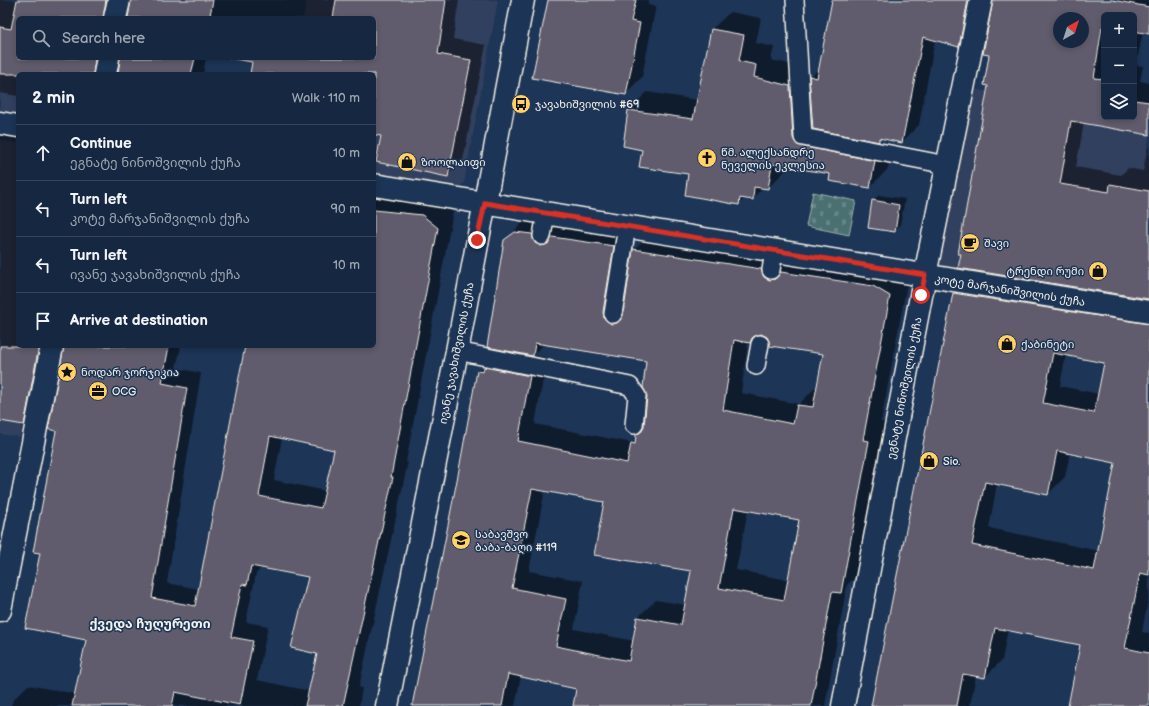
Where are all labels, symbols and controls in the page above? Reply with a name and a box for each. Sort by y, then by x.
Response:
north arrow [1053,12,1089,48]
map controls [1101,12,1137,120]
button: + [1101,12,1137,48]
search box [16,16,376,60]
icon: search [30,27,52,49]
text: Search here [62,29,145,48]
button: − [1101,48,1137,84]
button: layers [1101,84,1137,120]
text: 2 min [32,88,75,108]
text: Walk · 110 m [292,90,360,106]
bus stop icon: ჯავახიშვილის #69 [510,93,532,115]
place label: ჯავახიშვილის #69 [535,98,639,111]
text: Continue [70,134,132,153]
icon: ahead [32,142,54,164]
text: 10 m [333,145,360,161]
place label: წმ. ალექსანდრე ნეველის ეკლესია [721,146,825,172]
church icon: წმ. ალექსანდრე ნეველის ეკლესია [696,147,718,169]
shop icon: ზოოლაიფი [396,151,418,173]
text: ეგნატე ნინოშვილის ქუჩა [70,155,241,171]
place label: ზოოლაიფი [421,156,486,169]
text: Turn left [70,190,127,209]
icon: left [32,198,54,220]
text: 90 m [331,201,360,217]
text: კოტე მარჯანიშვილის ქუჩა [70,211,250,227]
route end [468,231,486,249]
cafe icon: შავი [959,232,981,254]
place label: შავი [984,237,1009,250]
text: Turn left [70,246,127,265]
icon: left [32,254,54,276]
text: 10 m [333,257,360,273]
shop icon: ტრენდი რუმი [1087,260,1109,282]
place label: ტრენდი რუმი [1007,265,1084,278]
text: ივანე ჯავახიშვილის ქუჩა [70,267,241,283]
street label: კოტე მარჯანიშვილის ქუჩა [934,272,1086,309]
street label: ივანე ჯავახიშვილის ქუჩა [436,281,477,425]
route start [912,286,930,304]
icon: arrive [32,310,54,332]
text: Arrive at destination [70,311,208,330]
street label: ეგნატე ნინოშვილის ქუჩა [884,316,925,460]
shop icon: ქაბინეტი [996,333,1018,355]
place label: ქაბინეტი [1021,338,1074,351]
place icon: ნოდარ ჯორჯიკია [56,361,78,383]
place label: ნოდარ ჯორჯიკია [81,366,179,379]
office icon: OCG [87,380,109,402]
place label: OCG [112,385,136,398]
shop icon: Sio. [918,450,940,472]
place label: Sio. [943,455,960,468]
place label: საბავშვო ბაბა-ბაღი #119 [475,528,557,554]
school or university icon: საბავშვო ბაბა-ბაღი #119 [450,529,472,551]
district label: ქვედა ჩუღურეთი [89,616,211,632]

